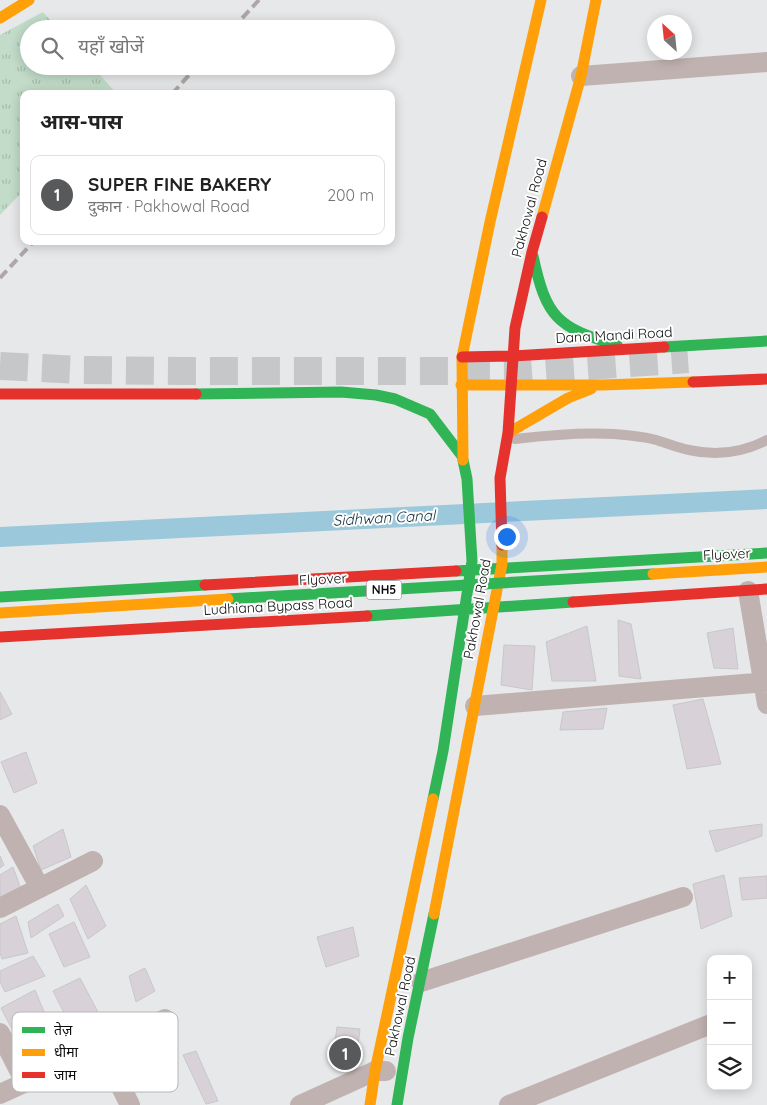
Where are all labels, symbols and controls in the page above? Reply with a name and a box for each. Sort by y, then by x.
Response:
north arrow [647,15,692,60]
search box [20,20,395,75]
icon: search [38,34,66,62]
text: यहाँ खोजें [78,34,144,58]
text: आस-पास [40,108,122,134]
street label: Pakhowal Road [507,157,551,259]
text: SUPER FINE BAKERY [88,172,271,196]
text: 1 [54,185,60,205]
text: 200 m [327,185,374,205]
text: दुकान · Pakhowal Road [88,196,250,216]
street label: Dana Mandi Road [555,323,673,347]
water label: Sidhwan Canal [332,505,437,530]
your location [494,524,520,550]
street label: Flyover [703,544,752,564]
street label: Pakhowal Road [459,557,495,661]
street label: Flyover [299,569,348,589]
road number: NH5 [366,580,402,600]
street label: Ludhiana Bypass Road [203,593,353,619]
street label: Pakhowal Road [381,955,419,1057]
map controls [707,955,752,1090]
button: + [707,955,752,1000]
button: − [707,1000,752,1045]
legend [12,1012,178,1092]
text: तेज़ [54,1021,73,1039]
pin: 1 [329,1035,361,1073]
text: धीमा [54,1043,79,1061]
button: layers [707,1045,752,1090]
text: जाम [54,1066,77,1084]

